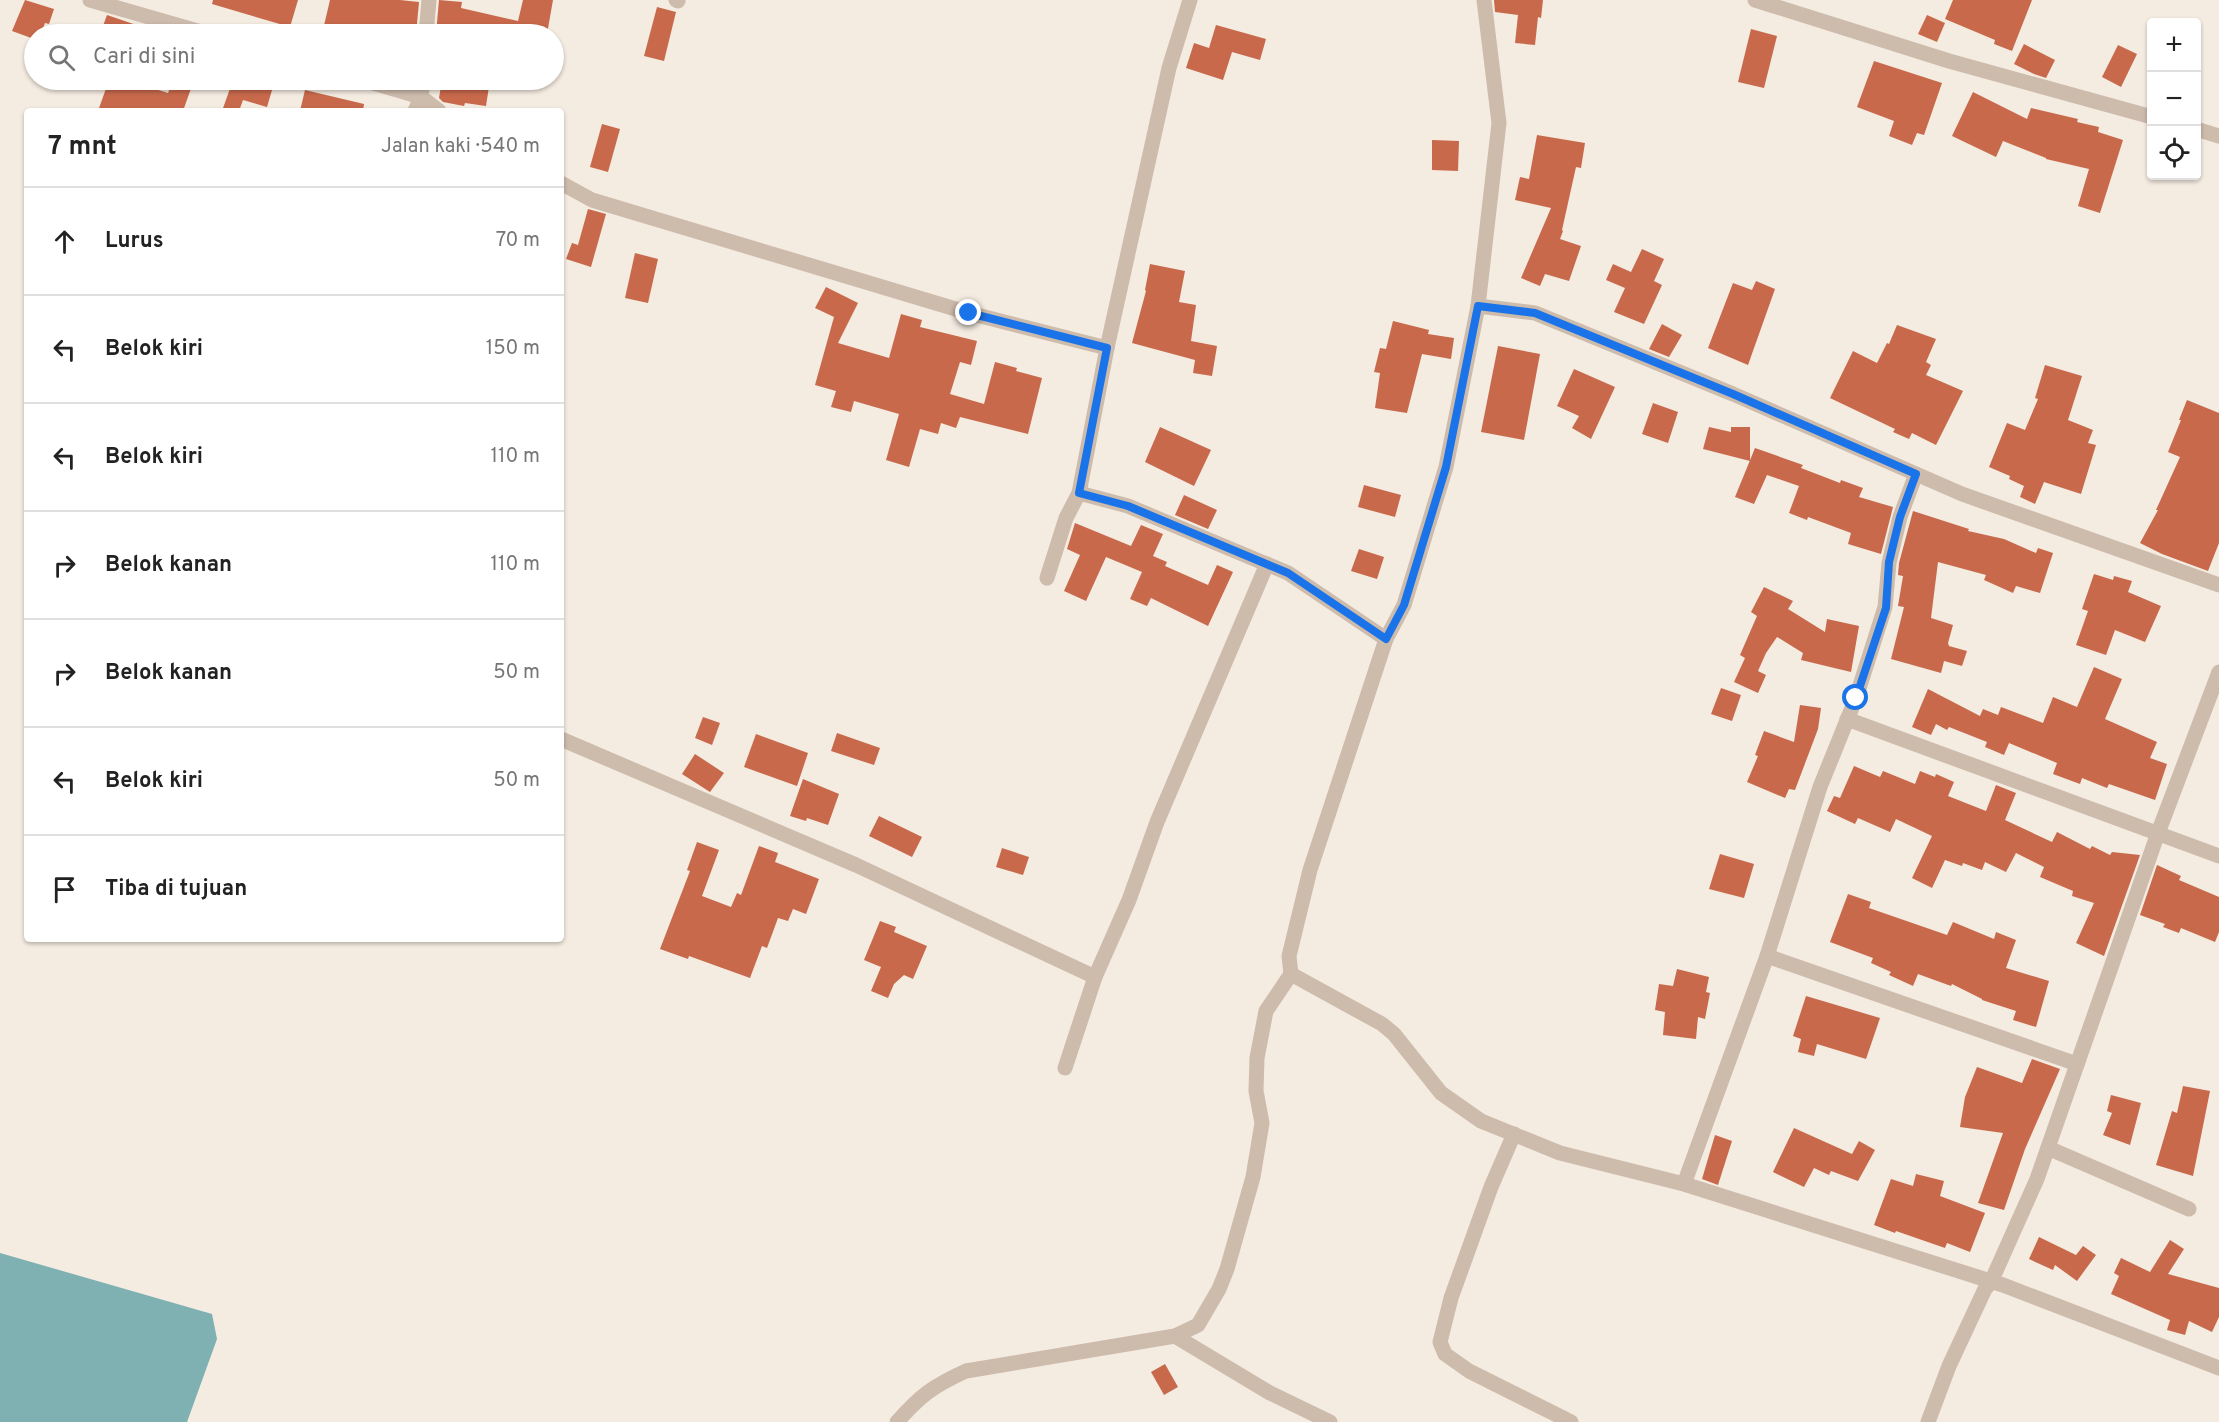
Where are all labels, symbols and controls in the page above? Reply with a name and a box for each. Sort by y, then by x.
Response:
map controls [2147,18,2201,180]
button: + [2147,18,2201,72]
search box [24,24,564,90]
icon: search [45,41,78,74]
text: Cari di sini [93,44,195,71]
button: − [2147,72,2201,126]
button: locate [2147,126,2201,180]
text: 7 mnt [48,131,117,164]
text: Jalan kaki · 540 m [381,134,540,160]
icon: ahead [48,225,81,258]
text: Lurus [105,228,164,255]
text: 70 m [496,228,540,254]
route end [955,299,981,325]
icon: left [48,333,81,366]
text: Belok kiri [105,336,203,363]
text: 150 m [486,336,540,362]
icon: left [48,441,81,474]
text: Belok kiri [105,444,203,471]
text: 110 m [491,444,540,470]
icon: right [48,549,81,582]
text: Belok kanan [105,552,232,579]
text: 110 m [491,552,540,578]
icon: right [48,657,81,690]
text: Belok kanan [105,660,232,687]
text: 50 m [493,660,540,686]
route start [1842,684,1868,710]
icon: left [48,765,81,798]
text: Belok kiri [105,768,203,795]
text: 50 m [493,768,540,794]
icon: arrive [48,873,81,906]
text: Tiba di tujuan [105,876,247,903]

